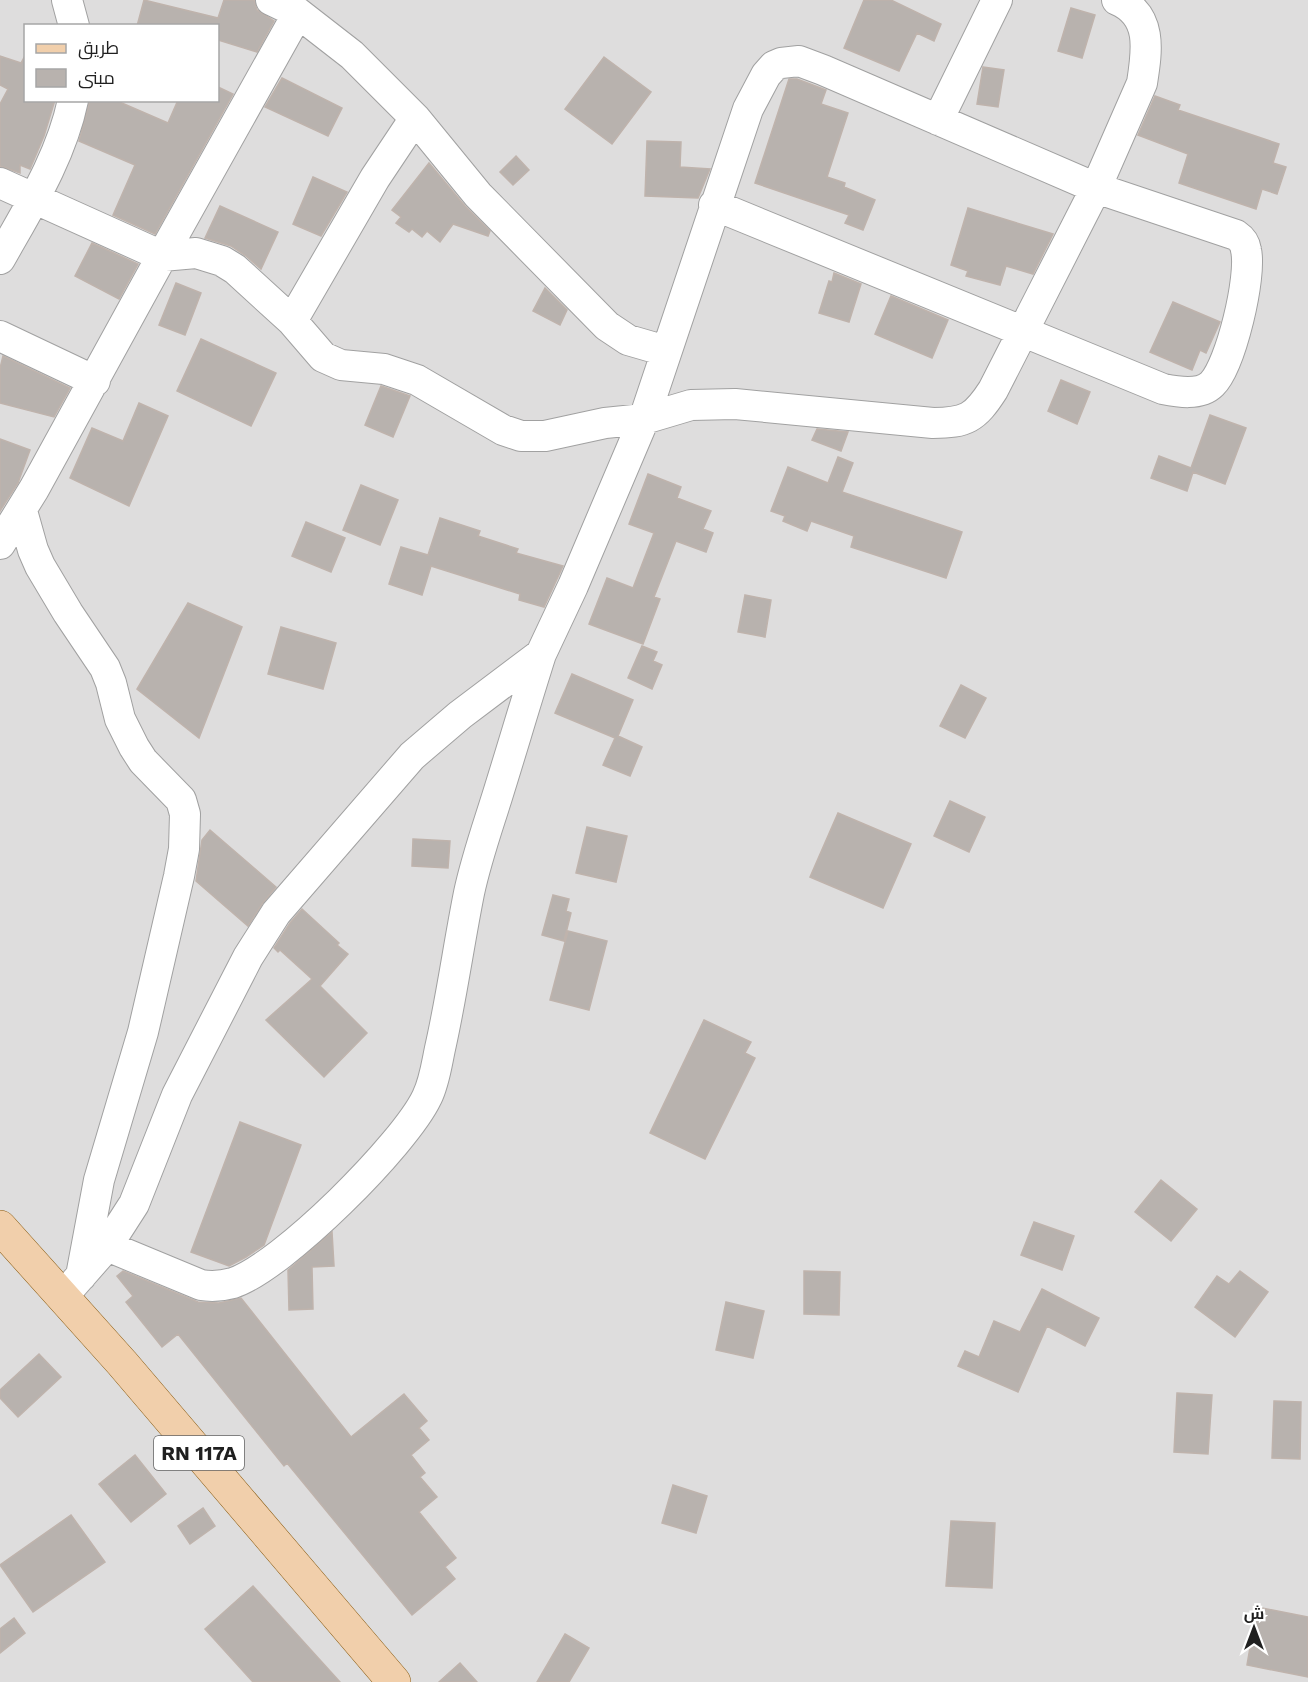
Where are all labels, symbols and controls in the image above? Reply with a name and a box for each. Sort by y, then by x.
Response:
legend [24,24,219,102]
text: طريق [78,37,119,60]
text: مبنى [78,67,115,89]
road number: RN 117A [154,1436,244,1470]
north arrow [1224,1598,1284,1658]
text: ش [1244,1604,1264,1623]

